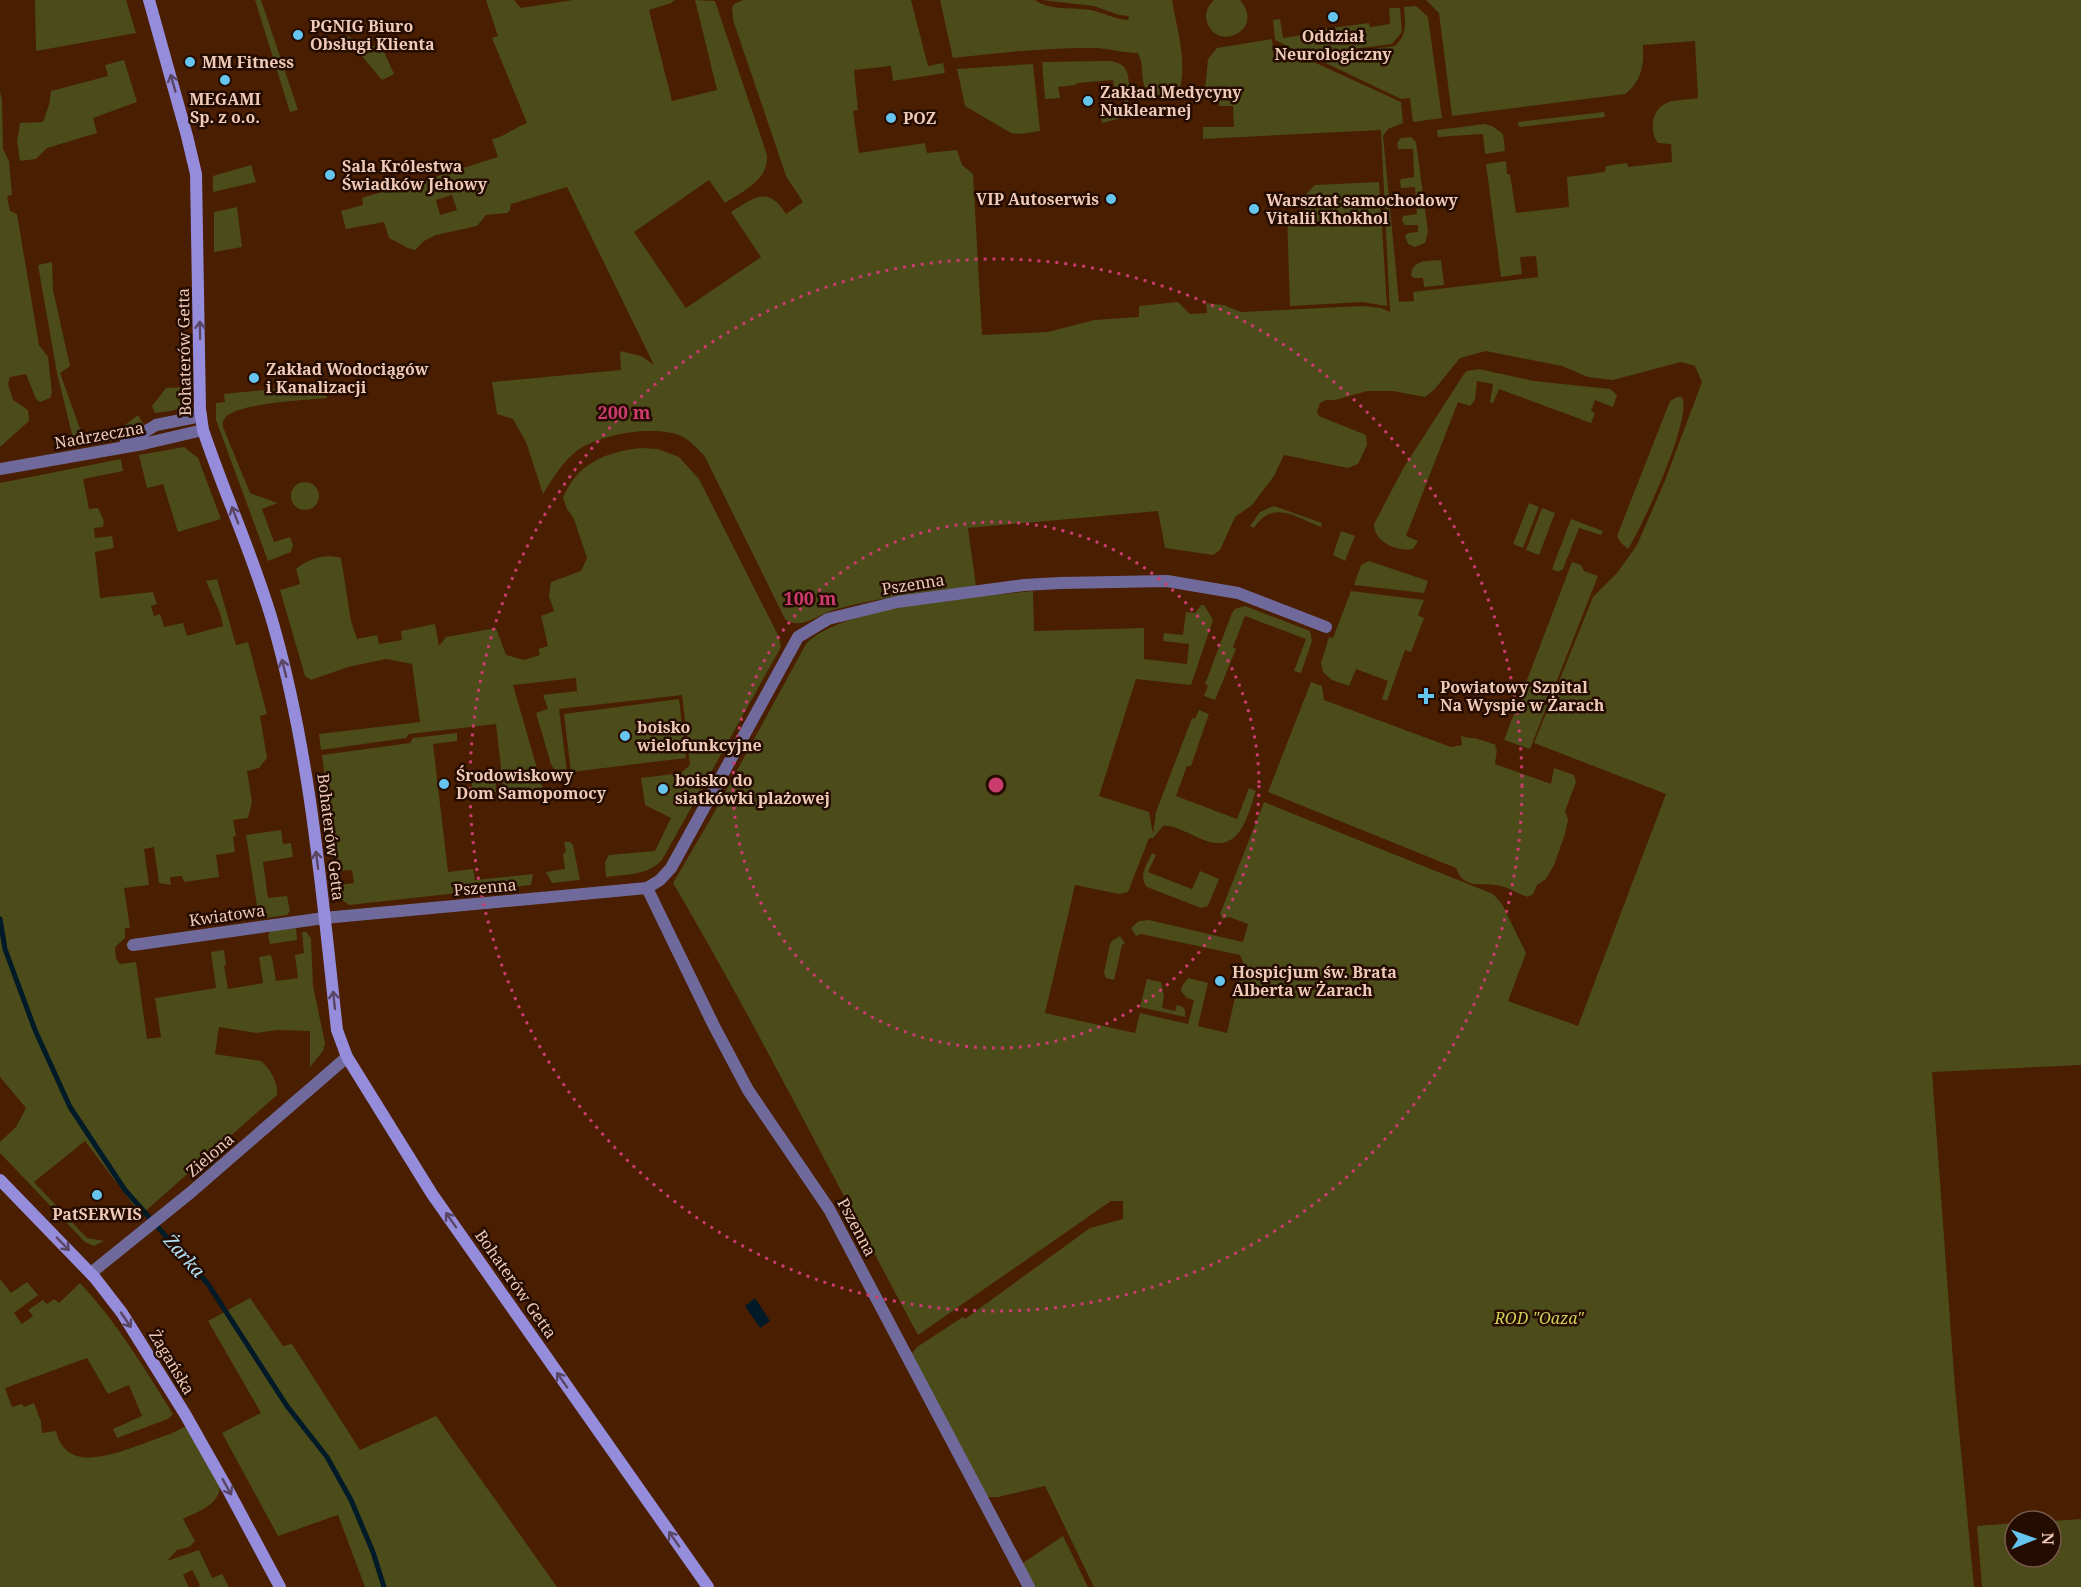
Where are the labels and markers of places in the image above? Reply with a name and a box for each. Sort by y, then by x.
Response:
marker: Oddział Neurologiczny [1326,10,1340,24]
place label: PGNIG Biuro Obsługi Klienta [310,15,435,55]
place label: Oddział Neurologiczny [1274,25,1392,65]
marker: PGNIG Biuro Obsługi Klienta [291,28,305,42]
place label: MM Fitness [202,51,294,73]
marker: MM Fitness [183,55,197,69]
marker: MEGAMI Sp. z o.o. [218,73,232,87]
place label: Zakład Medycyny Nuklearnej [1100,81,1242,121]
place label: MEGAMI Sp. z o.o. [189,88,261,128]
marker: Zakład Medycyny Nuklearnej [1081,94,1095,108]
place label: POZ [903,107,936,129]
marker: POZ [884,111,898,125]
place label: Sala Królestwa Świadków Jehowy [342,155,488,195]
marker: Sala Królestwa Świadków Jehowy [323,168,337,182]
place label: VIP Autoserwis [976,188,1099,210]
place label: Warsztat samochodowy Vitalii Khokhol [1266,189,1459,229]
marker: VIP Autoserwis [1104,192,1118,206]
marker: Warsztat samochodowy Vitalii Khokhol [1247,202,1261,216]
place label: Zakład Wodociągów i Kanalizacji [266,358,429,398]
marker: Zakład Wodociągów i Kanalizacji [247,371,261,385]
place label: Powiatowy Szpital Na Wyspie w Żarach [1440,676,1605,716]
marker: Powiatowy Szpital Na Wyspie w Żarach [1417,687,1435,705]
place label: boisko wielofunkcyjne [636,716,762,756]
marker: boisko wielofunkcyjne [618,729,632,743]
place label: Środowiskowy Dom Samopomocy [456,764,607,804]
place label: boisko do siatkówki plażowej [675,769,830,809]
centre of rings [986,775,1006,795]
marker: Środowiskowy Dom Samopomocy [437,777,451,791]
marker: boisko do siatkówki plażowej [656,782,670,796]
place label: Hospicjum św. Brata Alberta w Żarach [1232,961,1397,1001]
marker: Hospicjum św. Brata Alberta w Żarach [1213,974,1227,988]
marker: PatSERWIS [90,1188,104,1202]
place label: PatSERWIS [52,1203,142,1225]

